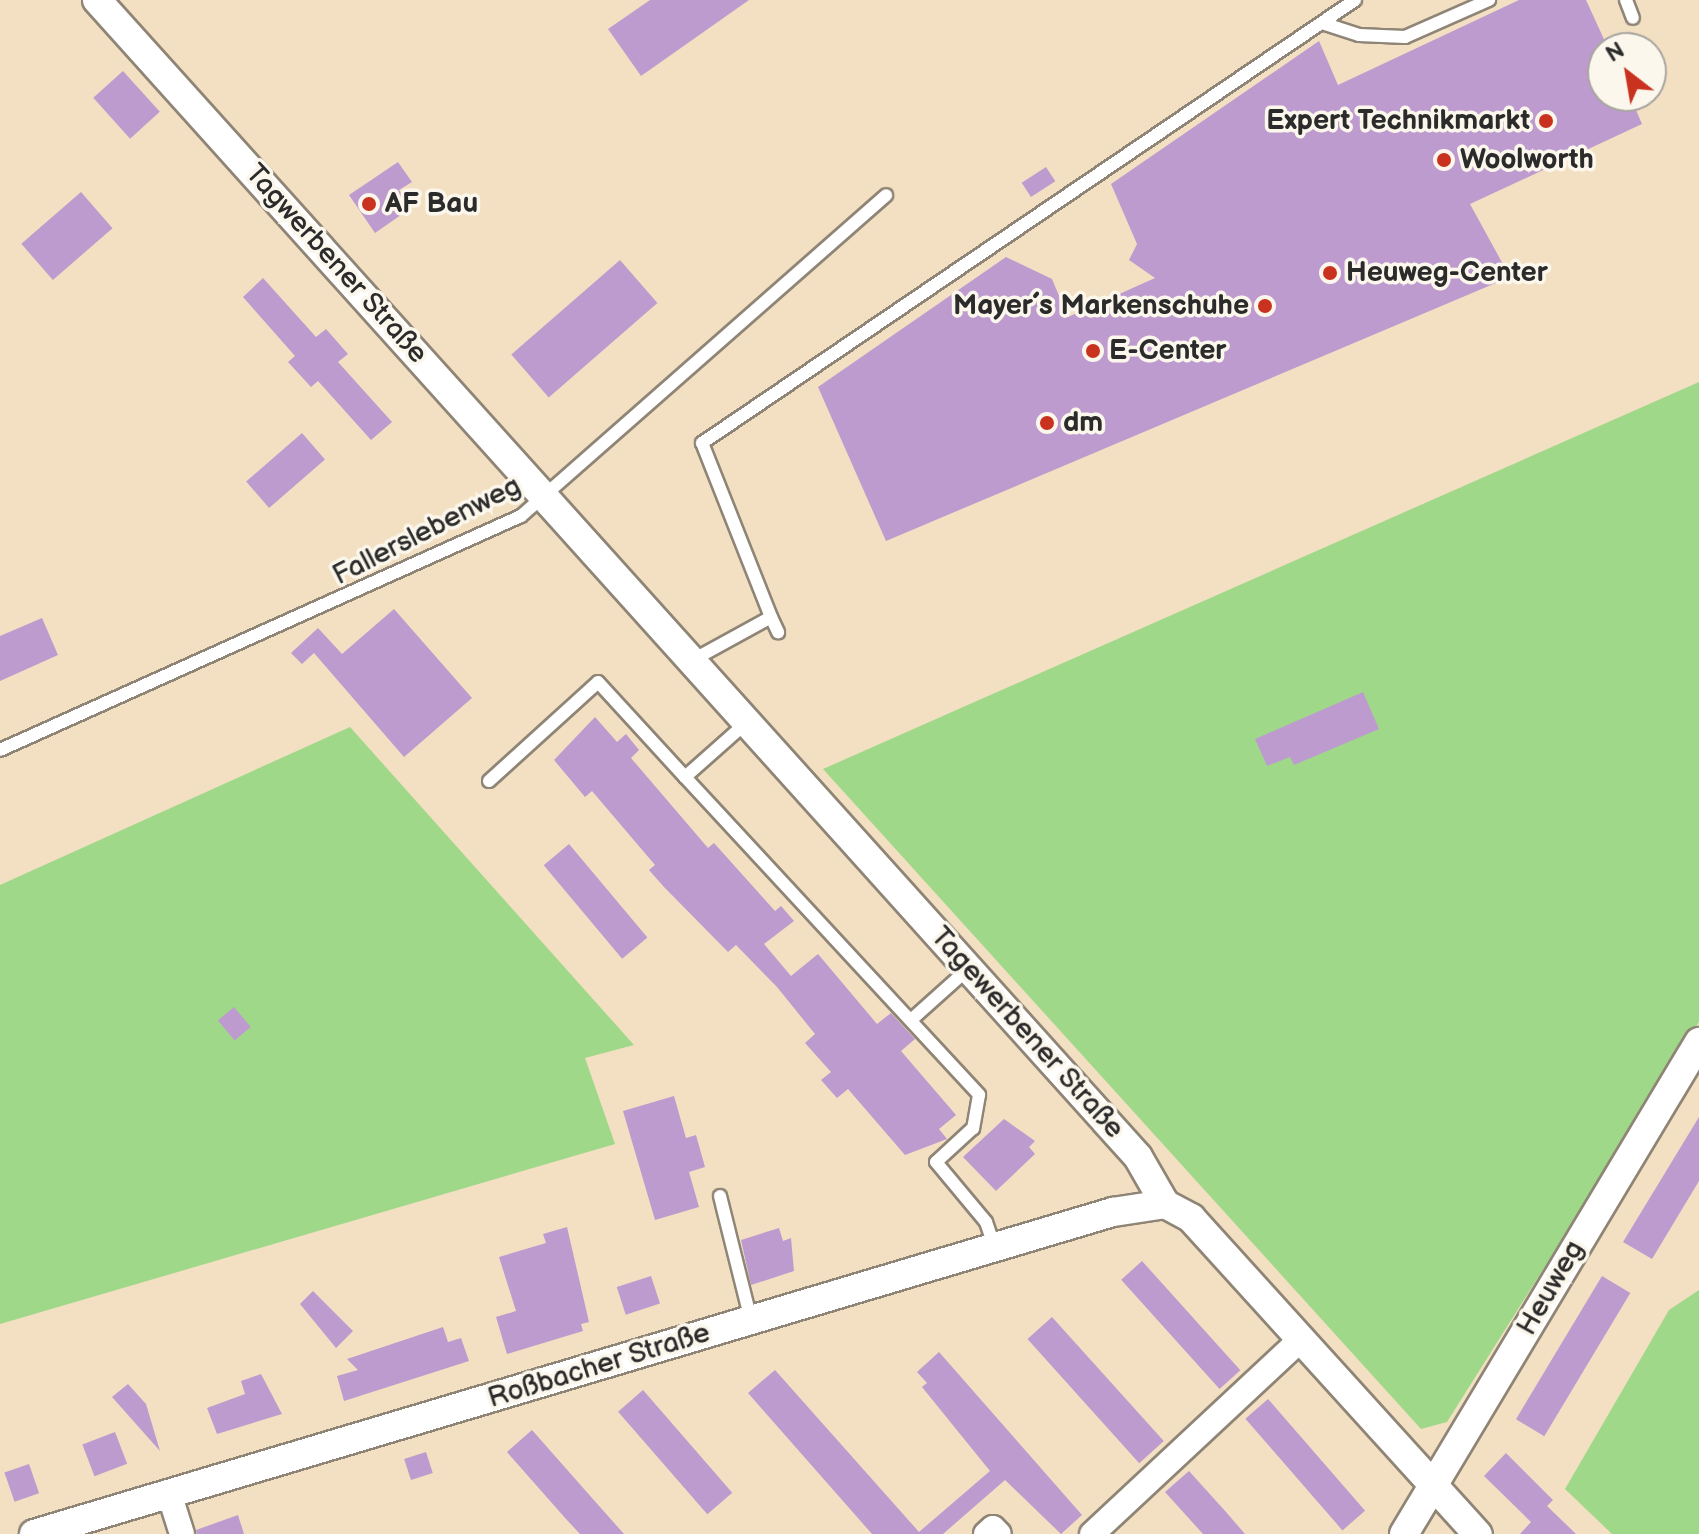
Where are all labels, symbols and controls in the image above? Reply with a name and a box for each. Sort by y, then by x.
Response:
north arrow [1587,32,1667,112]
text: N [1601,37,1629,69]
place label: Expert Technikmarkt [1266,104,1530,138]
marker: Expert Technikmarkt [1537,112,1555,130]
place label: Woolworth [1460,143,1594,177]
marker: Woolworth [1435,151,1453,169]
street label: Tagwerbener Straße [238,157,434,371]
place label: AF Bau [385,187,478,221]
marker: AF Bau [360,195,378,213]
place label: Heuweg-Center [1346,256,1548,290]
marker: Heuweg-Center [1321,264,1339,282]
place label: Mayer´s Markenschuhe [953,289,1249,323]
marker: Mayer´s Markenschuhe [1256,297,1274,315]
place label: E-Center [1109,334,1226,368]
marker: E-Center [1084,342,1102,360]
place label: dm [1063,406,1103,440]
marker: dm [1038,414,1056,432]
street label: Fallerslebenweg [327,469,527,593]
street label: Tagewerbener Straße [923,920,1131,1146]
street label: Heuweg [1510,1235,1592,1341]
street label: Roßbacher Straße [484,1316,714,1416]

